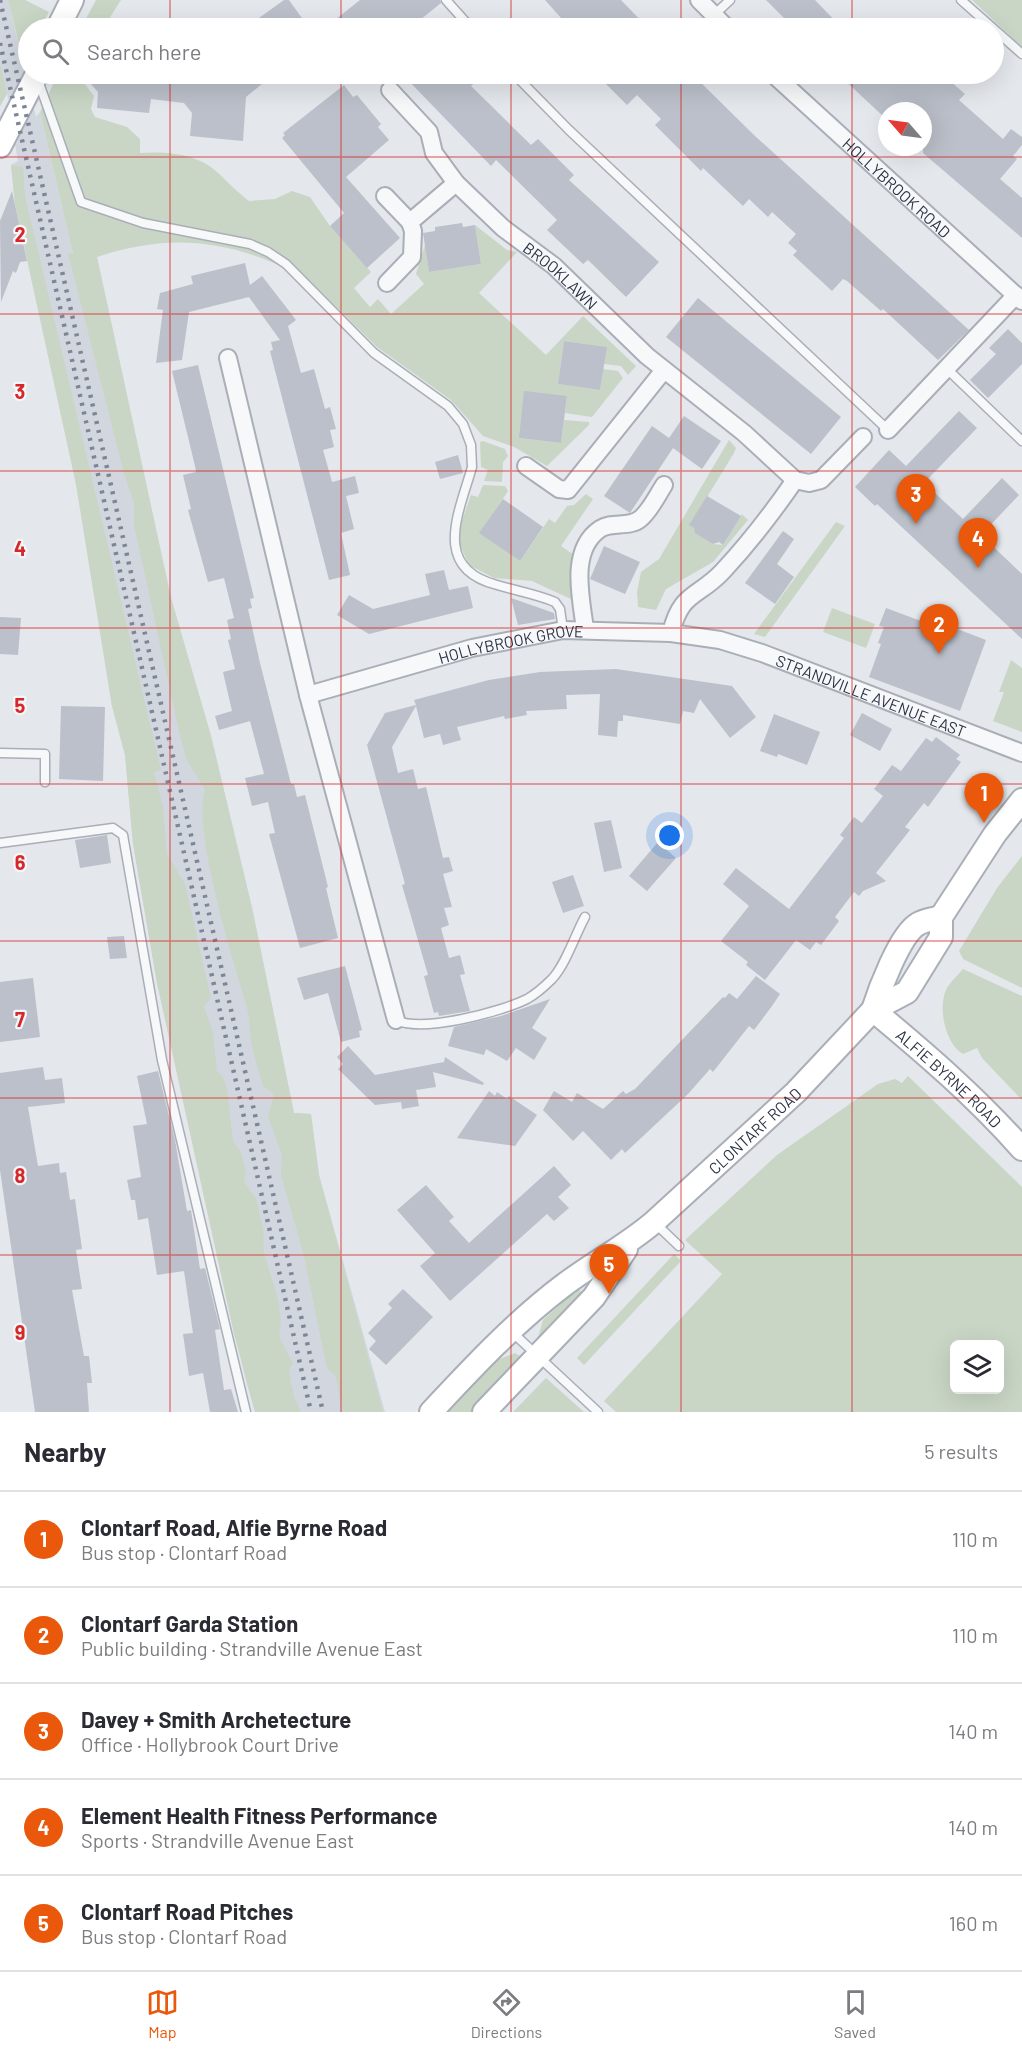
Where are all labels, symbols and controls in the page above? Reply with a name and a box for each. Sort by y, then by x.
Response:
search box [18,18,1004,84]
icon: search [39,35,72,68]
text: Search here [87,38,201,64]
north arrow [878,102,932,156]
street label: HOLLYBROOK ROAD [839,133,955,241]
text: 2 [14,222,26,246]
street label: BROOKLAWN [520,237,602,313]
text: 3 [15,379,25,403]
pin: 3 [896,474,936,524]
pin: 4 [958,518,998,568]
text: 4 [14,536,26,560]
pin: 2 [920,604,958,654]
street label: HOLLYBROOK GROVE [436,620,584,667]
street label: STRANDVILLE AVENUE EAST [774,650,969,740]
text: 5 [15,693,26,717]
pin: 1 [964,774,1004,823]
your location [655,821,684,850]
text: 6 [15,850,26,874]
text: 7 [15,1007,25,1031]
street label: ALFIE BYRNE ROAD [893,1024,1006,1131]
street label: CLONTARF ROAD [704,1083,805,1177]
text: 8 [15,1163,26,1187]
pin: 5 [590,1244,628,1294]
text: 9 [15,1320,25,1344]
map controls [950,1340,1004,1394]
button: layers [950,1340,1004,1394]
text: Nearby [24,1436,106,1467]
text: 5 results [924,1439,998,1463]
text: Clontarf Road, Alfie Byrne Road [81,1514,387,1540]
text: 1 [40,1527,47,1551]
text: 110 m [952,1527,998,1551]
text: Bus stop · Clontarf Road [81,1540,287,1564]
text: Clontarf Garda Station [81,1610,298,1636]
text: 2 [38,1623,49,1647]
text: 110 m [952,1623,998,1647]
text: Public building · Strandville Avenue East [81,1636,423,1660]
text: Davey + Smith Archetecture [81,1706,351,1732]
text: 3 [38,1719,49,1743]
text: 140 m [948,1719,998,1743]
text: Office · Hollybrook Court Drive [81,1732,339,1756]
text: Element Health Fitness Performance [81,1802,438,1828]
text: 4 [37,1815,50,1839]
text: 140 m [948,1815,998,1839]
text: Sports · Strandville Avenue East [81,1828,354,1852]
text: Clontarf Road Pitches [81,1898,293,1924]
text: 5 [38,1911,49,1935]
text: 160 m [949,1911,998,1935]
text: Bus stop · Clontarf Road [81,1924,287,1948]
tab: Map [146,1986,179,2041]
tab: Directions [471,1986,542,2041]
tab: Saved [834,1986,876,2041]

